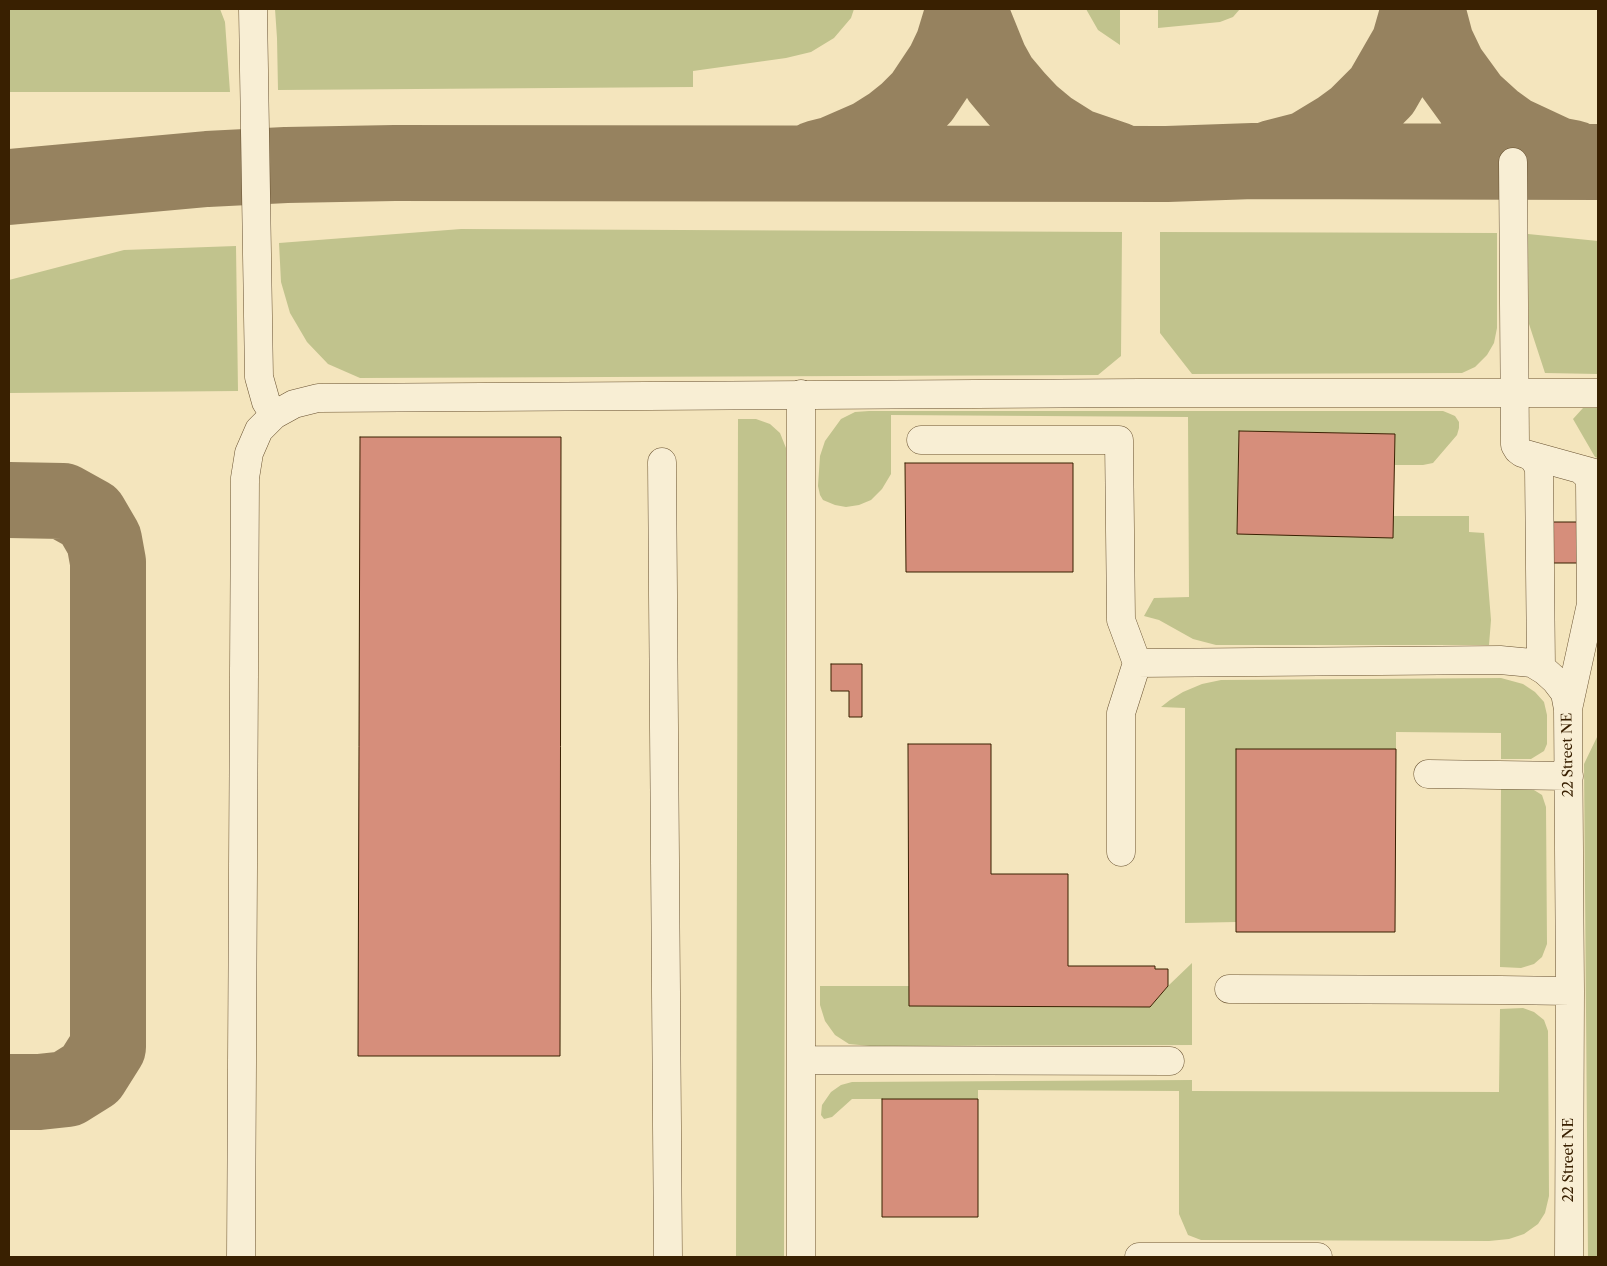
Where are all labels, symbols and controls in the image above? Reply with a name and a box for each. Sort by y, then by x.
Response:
street label: 22 Street NE [1559,713,1577,797]
street label: 22 Street NE [1561,1118,1577,1202]

